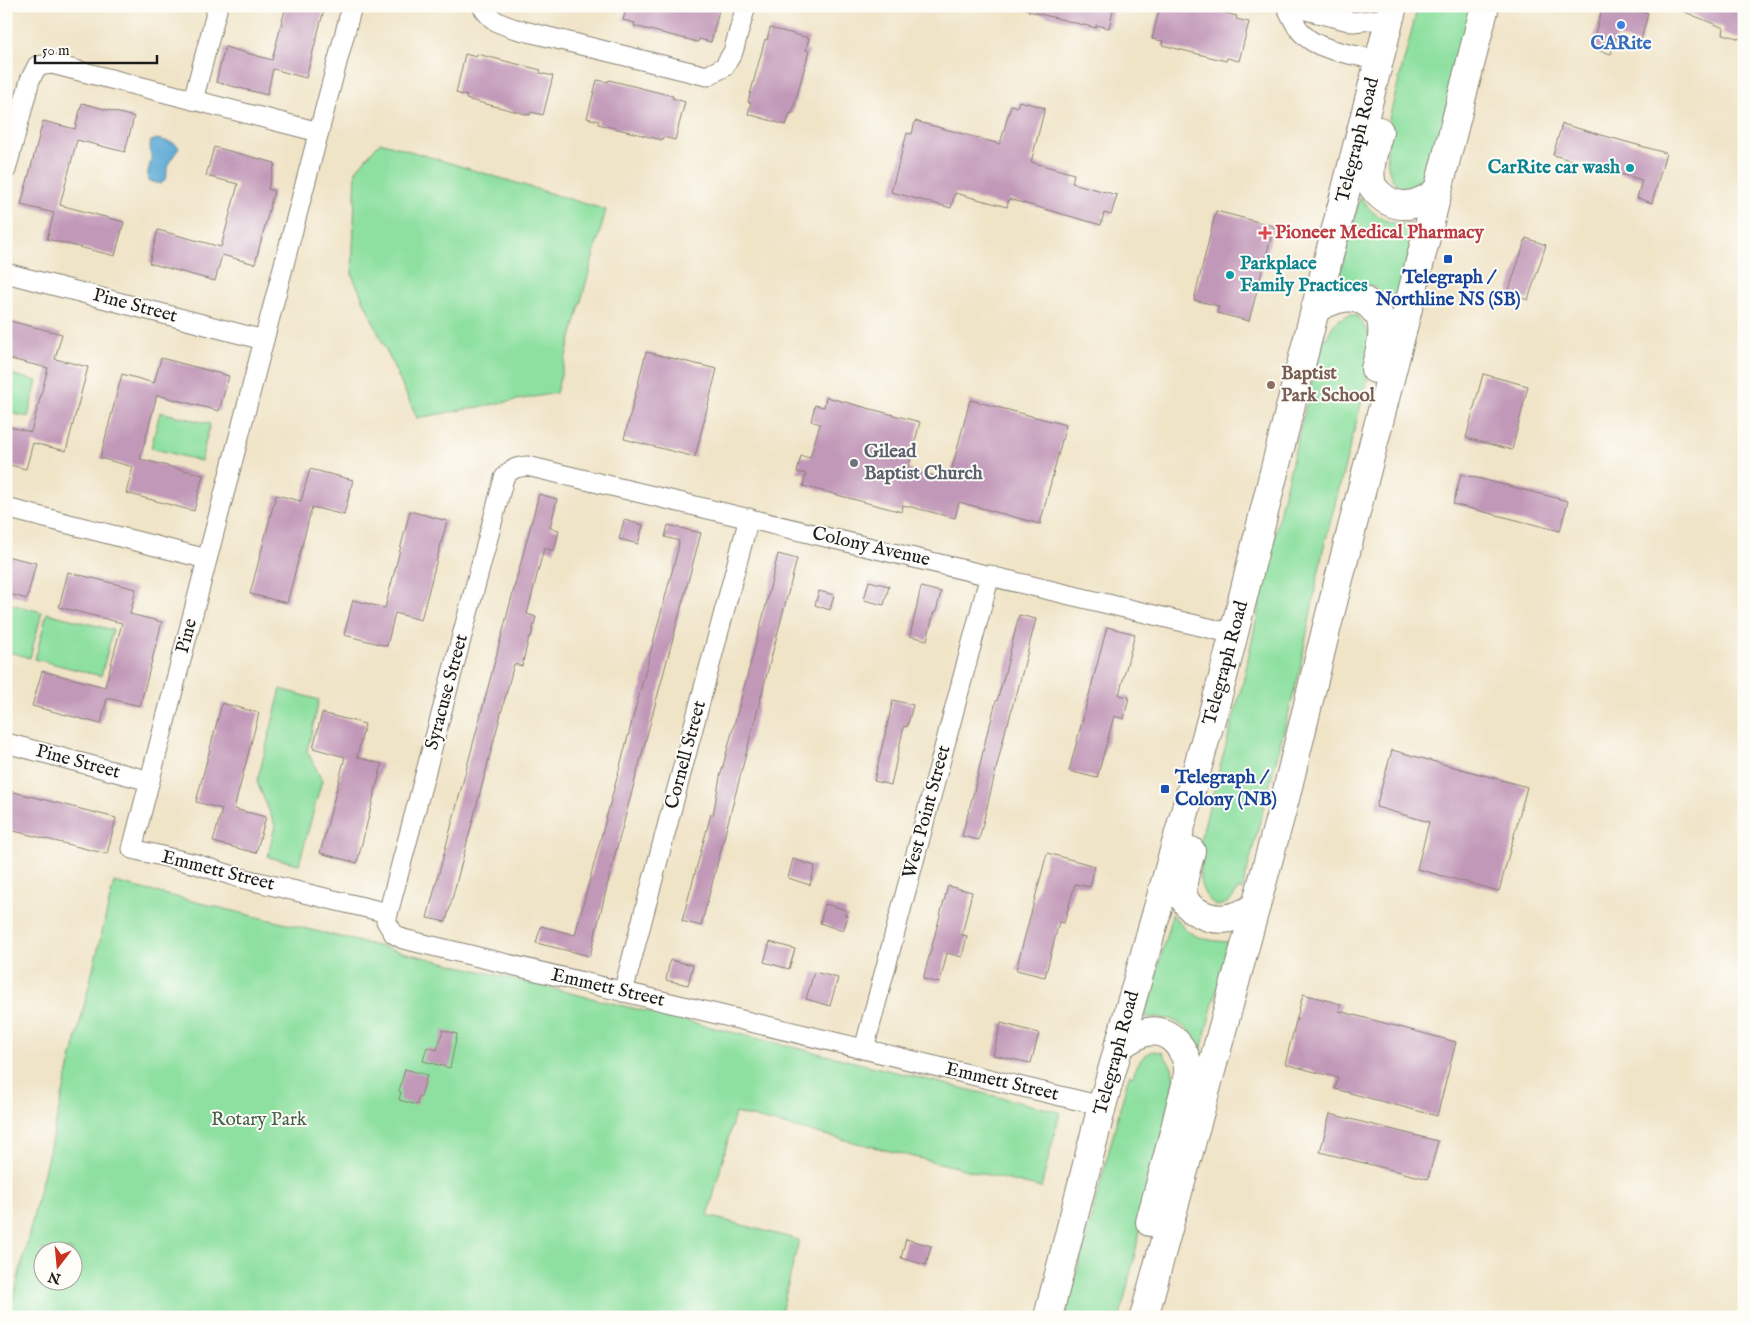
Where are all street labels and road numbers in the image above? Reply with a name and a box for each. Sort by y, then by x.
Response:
street label: Telegraph Road [1331,74,1385,205]
street label: Pine Street [90,283,180,329]
street label: Colony Avenue [810,522,933,572]
street label: Telegraph Road [1198,597,1254,728]
street label: Pine [171,616,203,656]
street label: Syracuse Street [420,631,474,752]
street label: Cornell Street [660,698,712,812]
street label: Pine Street [33,739,123,785]
street label: West Point Street [898,742,956,881]
street label: Emmett Street [159,845,277,897]
street label: Emmett Street [549,963,667,1013]
street label: Telegraph Road [1089,987,1145,1118]
street label: Emmett Street [943,1057,1061,1107]

